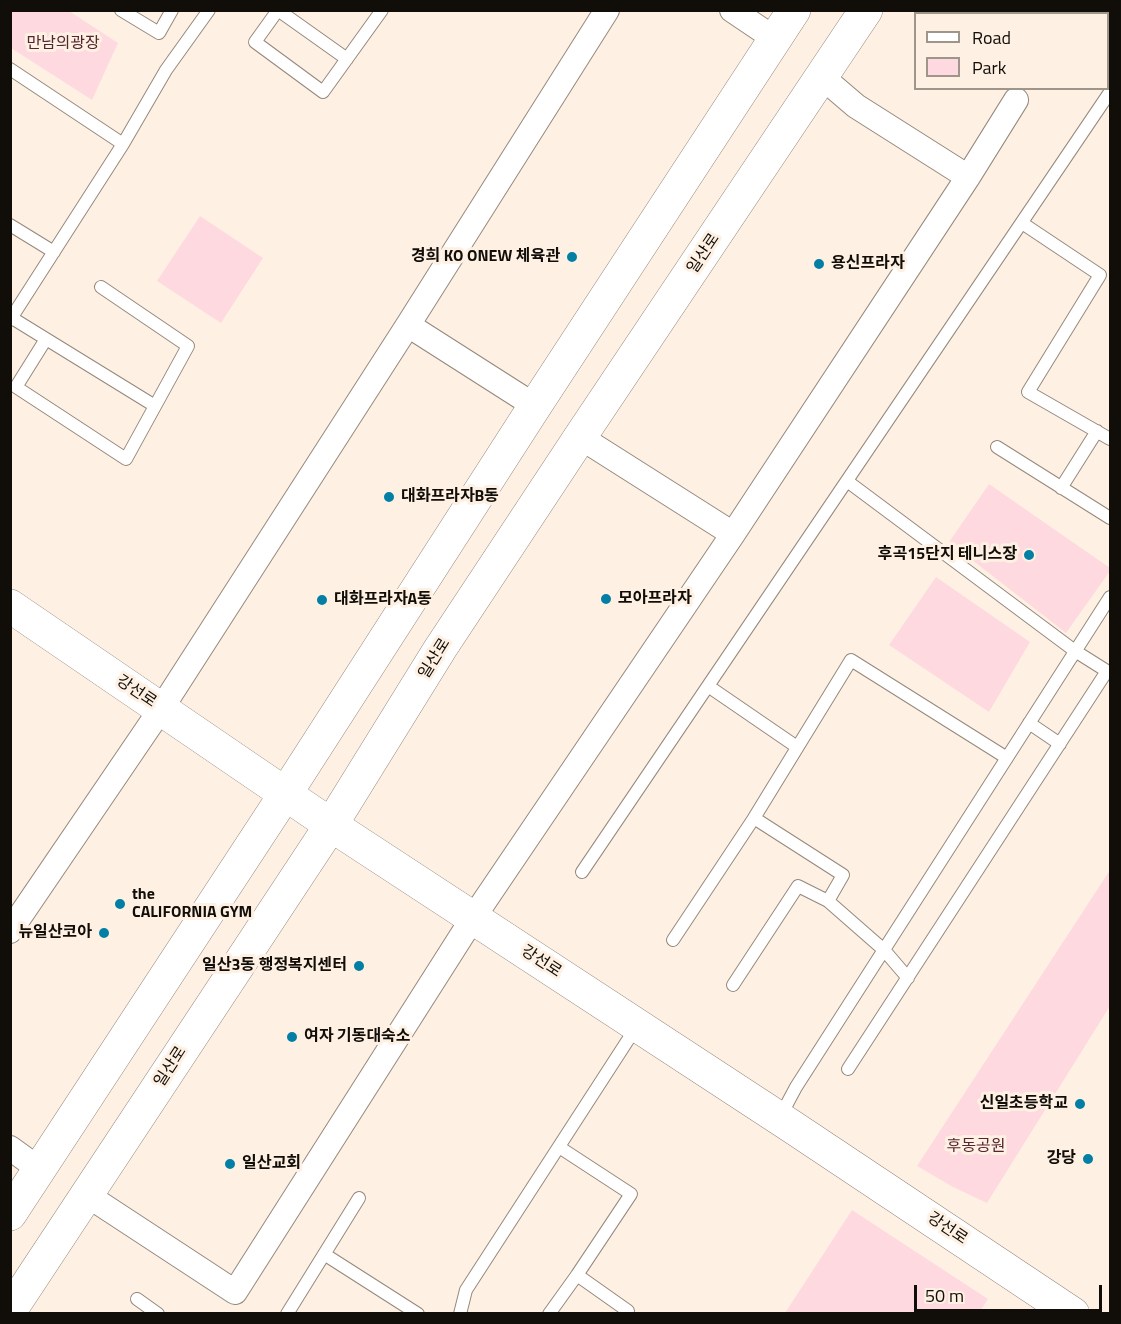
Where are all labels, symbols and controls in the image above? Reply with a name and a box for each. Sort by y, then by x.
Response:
legend [914,12,1109,90]
text: Road [972,24,1011,51]
park label: 만남의광장 [26,34,100,54]
text: Park [972,54,1006,81]
street label: 일산로 [684,230,724,278]
place label: 경희 KO ONEW 체육관 [411,247,560,267]
marker: 경희 KO ONEW 체육관 [565,250,579,264]
place label: 용신프라자 [831,254,905,274]
marker: 용신프라자 [812,257,826,271]
place label: 대화프라자B동 [401,487,499,507]
marker: 대화프라자B동 [382,490,396,504]
place label: 후곡15단지 테니스장 [878,545,1017,565]
marker: 후곡15단지 테니스장 [1022,548,1036,562]
place label: 모아프라자 [618,589,692,609]
place label: 대화프라자A동 [334,590,432,610]
marker: 모아프라자 [599,592,613,606]
marker: 대화프라자A동 [315,593,329,607]
street label: 일산로 [415,635,455,683]
street label: 강선로 [112,672,160,712]
place label: the CALIFORNIA GYM [132,885,252,923]
marker: the CALIFORNIA GYM [113,897,127,911]
place label: 뉴일산코아 [18,923,92,943]
marker: 뉴일산코아 [97,926,111,940]
street label: 강선로 [517,942,565,982]
place label: 일산3동 행정복지센터 [202,956,347,976]
marker: 일산3동 행정복지센터 [352,959,366,973]
place label: 여자 기동대숙소 [304,1027,411,1047]
marker: 여자 기동대숙소 [285,1030,299,1044]
street label: 일산로 [151,1043,191,1091]
place label: 신일초등학교 [980,1094,1068,1114]
marker: 신일초등학교 [1073,1097,1087,1111]
park label: 후동공원 [947,1137,1005,1157]
place label: 강당 [1047,1149,1076,1169]
marker: 강당 [1081,1152,1095,1166]
place label: 일산교회 [242,1154,301,1174]
marker: 일산교회 [223,1157,237,1171]
street label: 강선로 [923,1209,971,1249]
scale bar [917,1273,1104,1311]
text: 50 m [925,1282,964,1309]

